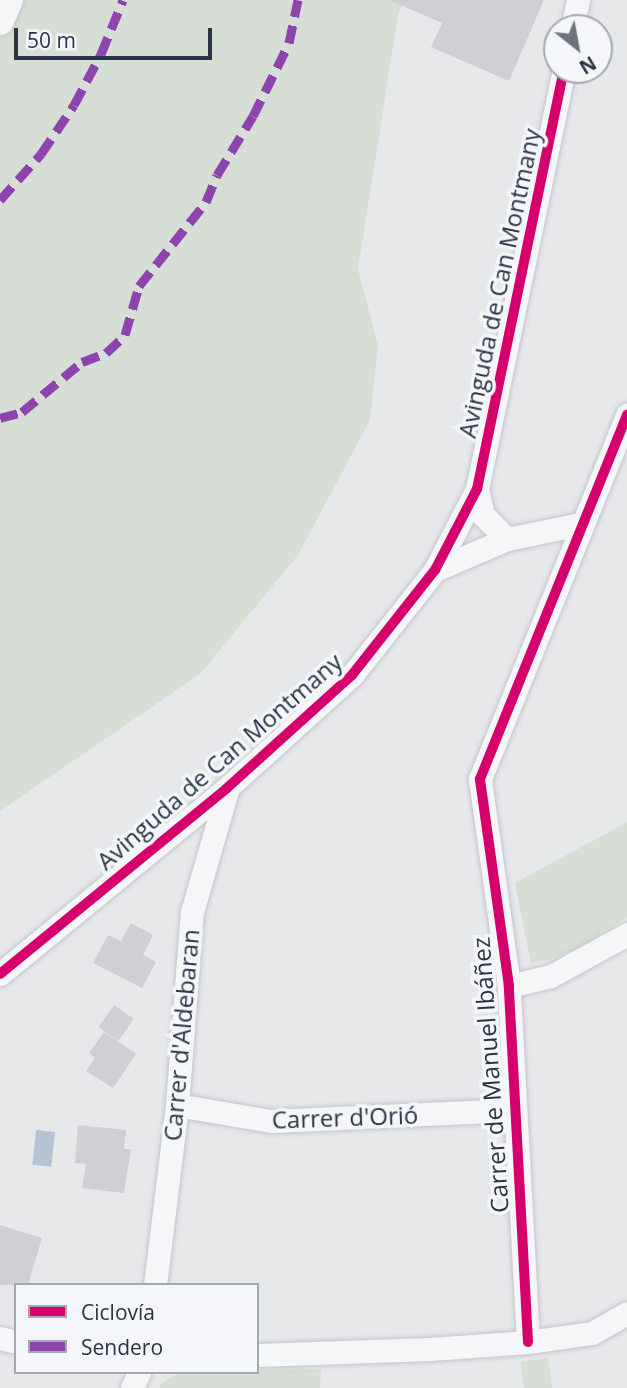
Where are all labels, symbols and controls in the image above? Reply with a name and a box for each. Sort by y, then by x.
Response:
scale bar [18,14,215,58]
north arrow [543,14,613,84]
text: 50 m [27,26,76,54]
text: N [574,50,601,80]
street label: Avinguda de Can Montmany [452,126,546,440]
street label: Avinguda de Can Montmany [91,647,347,875]
street label: Carrer d'Aldebaran [157,928,205,1142]
street label: Carrer de Manuel Ibáñez [466,936,514,1214]
street label: Carrer d'Orió [271,1100,419,1134]
legend [14,1283,259,1374]
text: Ciclovía [81,1298,155,1326]
text: Sendero [81,1333,163,1361]

